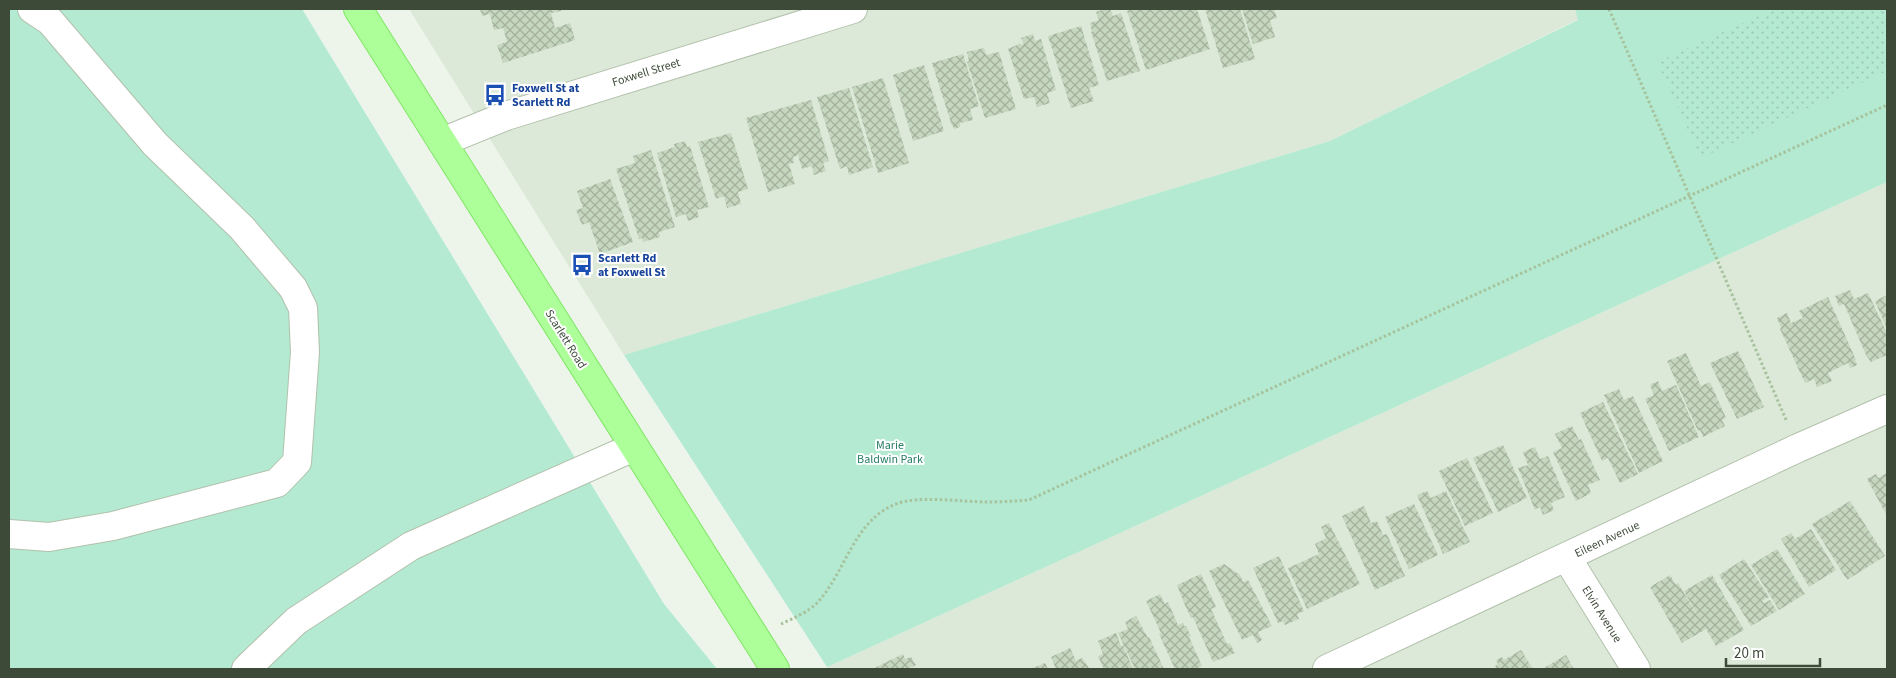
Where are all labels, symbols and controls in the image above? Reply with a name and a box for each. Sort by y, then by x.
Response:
street label: Foxwell Street [610,54,682,91]
place label: Foxwell St at Scarlett Rd [512,80,580,111]
bus stop icon: Foxwell St at Scarlett Rd [482,82,508,108]
place label: Scarlett Rd at Foxwell St [598,250,666,281]
bus stop icon: Scarlett Rd at Foxwell St [569,252,595,278]
street label: Scarlett Road [541,306,591,372]
park label: Marie Baldwin Park [857,437,923,468]
street label: Eileen Avenue [1572,517,1643,562]
street label: Elvin Avenue [1577,583,1626,646]
scale bar [1726,636,1820,668]
text: 20 m [1734,643,1764,664]

